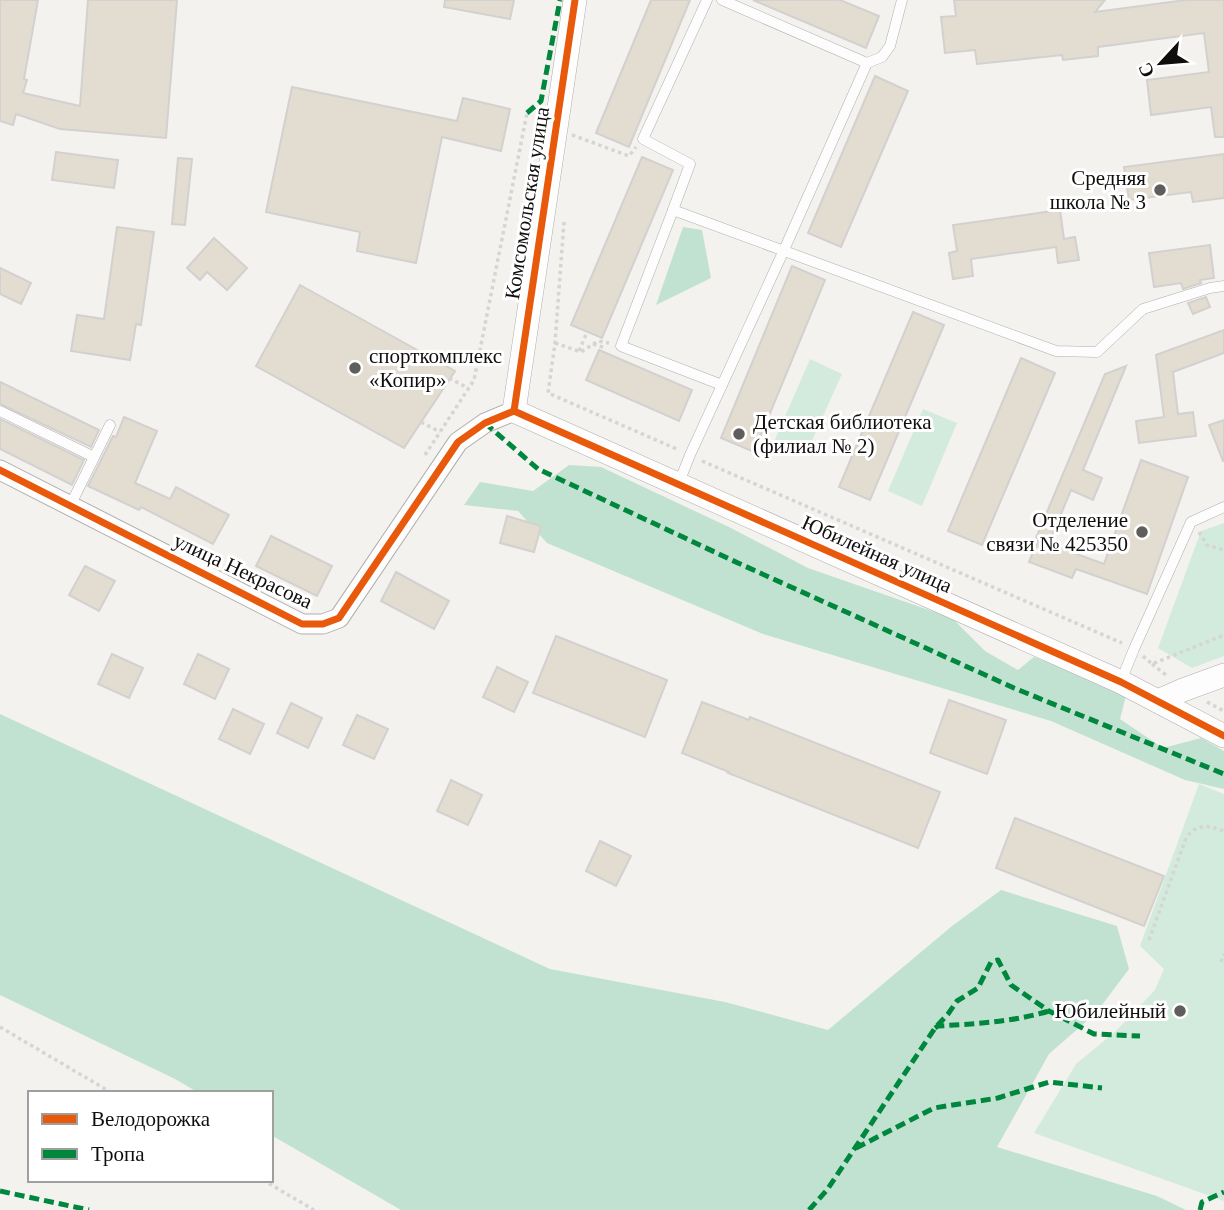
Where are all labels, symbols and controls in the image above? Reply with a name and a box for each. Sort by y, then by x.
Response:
north arrow [1126,28,1196,98]
text: С [1134,59,1159,81]
street label: Комсомольская улица [500,104,554,301]
place label: Средняя школа № 3 [1050,166,1146,214]
marker: Средняя школа № 3 [1152,182,1168,198]
place label: спорткомплекс «Копир» [369,344,502,392]
marker: спорткомплекс «Копир» [347,360,363,376]
place label: Детская библиотека (филиал № 2) [753,410,932,458]
marker: Детская библиотека (филиал № 2) [731,426,747,442]
place label: Отделение связи № 425350 [986,508,1128,556]
street label: Юбилейная улица [798,510,956,598]
marker: Отделение связи № 425350 [1134,524,1150,540]
street label: улица Некрасова [170,528,317,614]
place label: Юбилейный [1055,999,1166,1023]
marker: Юбилейный [1172,1003,1188,1019]
legend [28,1091,273,1182]
text: Велодорожка [91,1107,211,1131]
text: Тропа [91,1142,145,1166]

